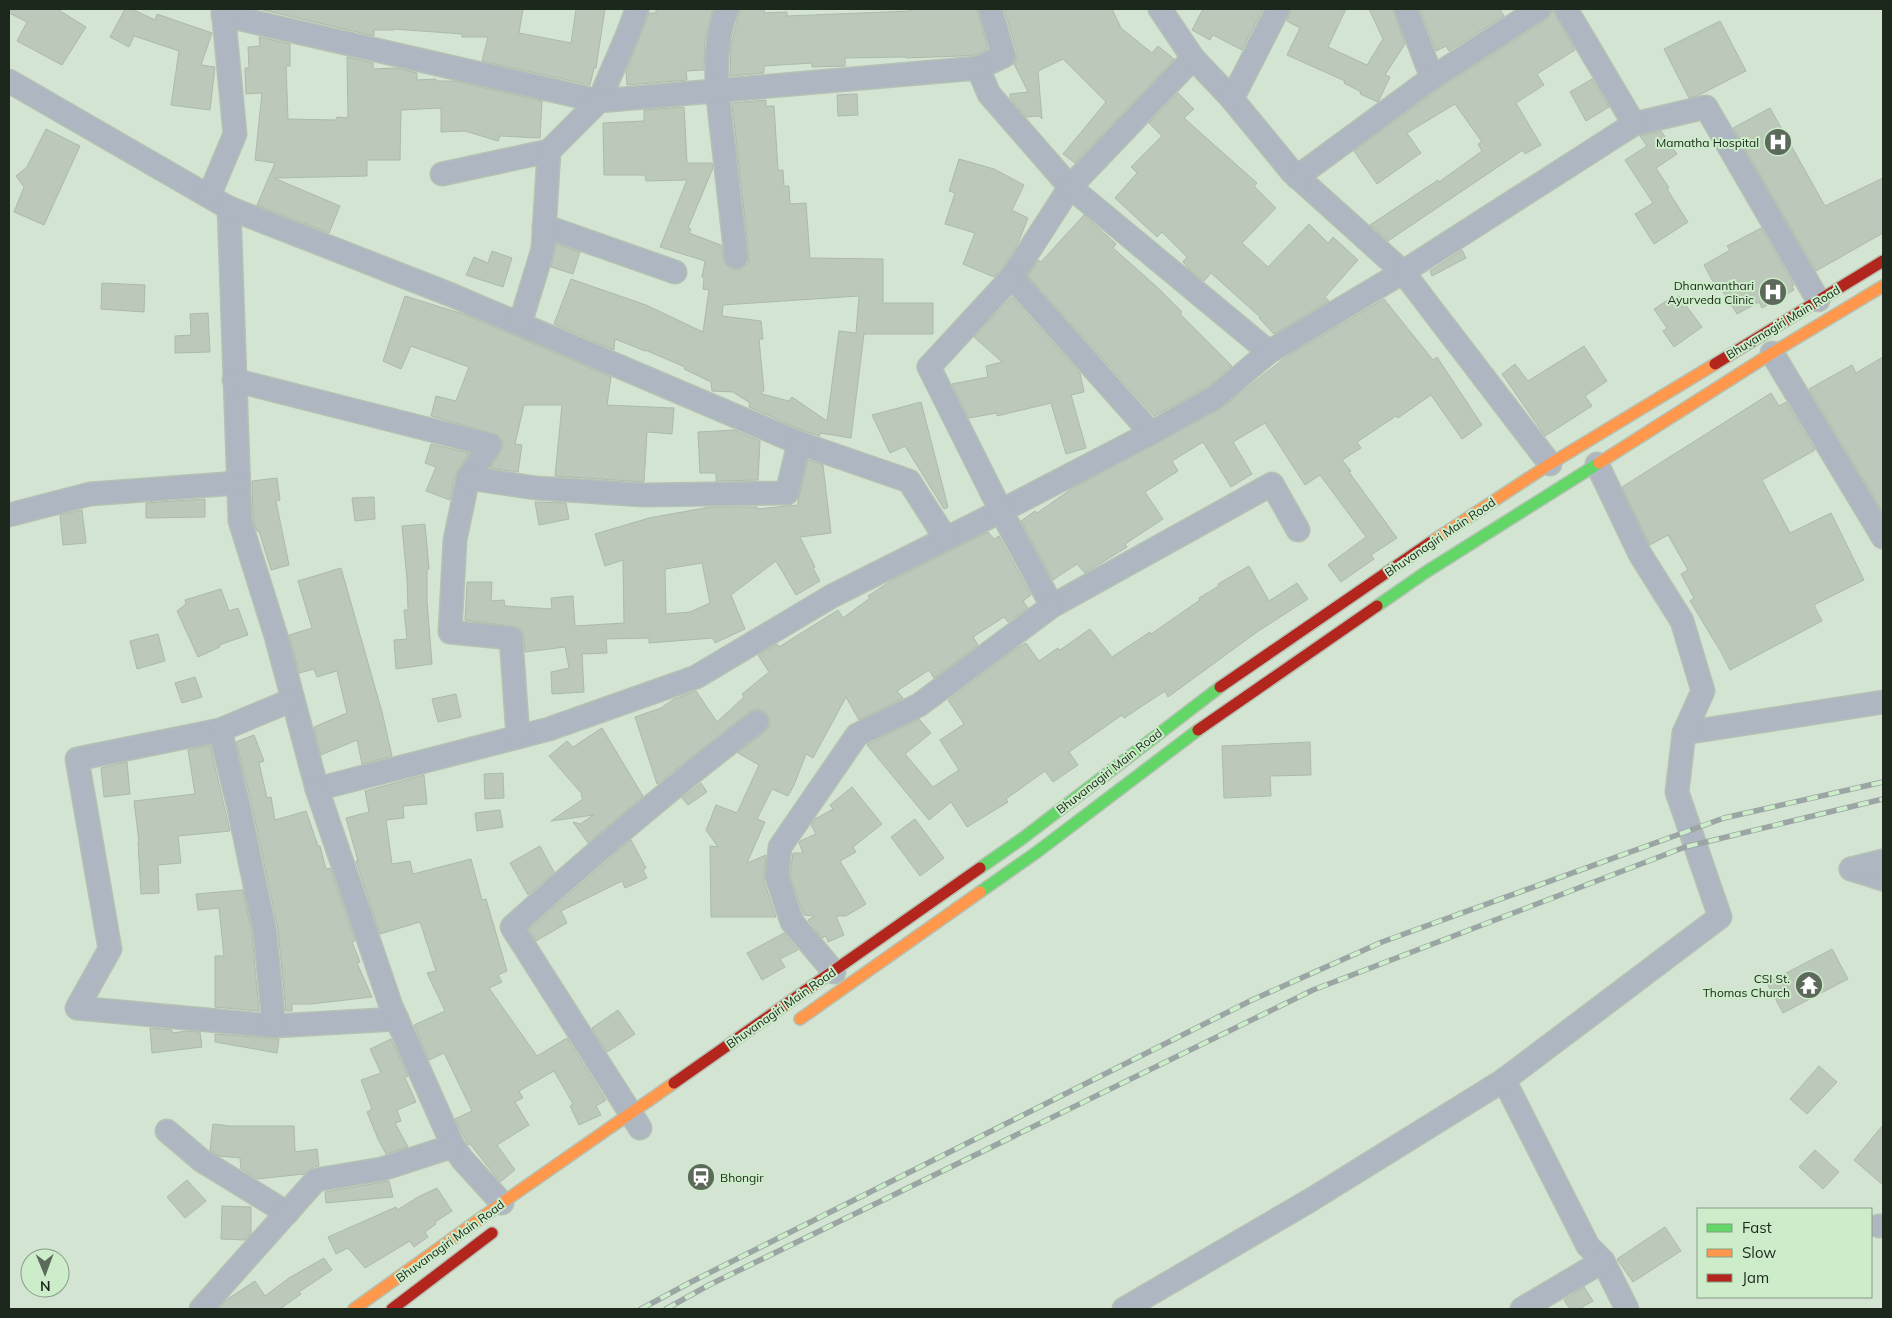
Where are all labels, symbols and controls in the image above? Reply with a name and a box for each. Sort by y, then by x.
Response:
hospital icon: Mamatha Hospital [1763,127,1793,157]
place label: Mamatha Hospital [1656,135,1759,150]
hospital icon: Dhanwanthari Ayurveda Clinic [1758,277,1788,307]
place label: Dhanwanthari Ayurveda Clinic [1667,278,1754,307]
street label: Bhuvanagiri Main Road [1723,282,1843,362]
street label: Bhuvanagiri Main Road [1382,494,1498,580]
street label: Bhuvanagiri Main Road [1053,725,1165,817]
street label: Bhuvanagiri Main Road [723,965,839,1051]
temple icon: CSI St. Thomas Church [1794,970,1824,1000]
place label: CSI St. Thomas Church [1703,971,1790,1000]
station icon: Bhongir [686,1162,716,1192]
place label: Bhongir [720,1170,764,1185]
street label: Bhuvanagiri Main Road [393,1197,507,1285]
legend [1697,1208,1872,1298]
text: Fast [1742,1218,1772,1237]
text: Slow [1742,1243,1776,1262]
north arrow [20,1248,70,1298]
text: Jam [1742,1268,1769,1287]
text: N [40,1277,51,1295]

